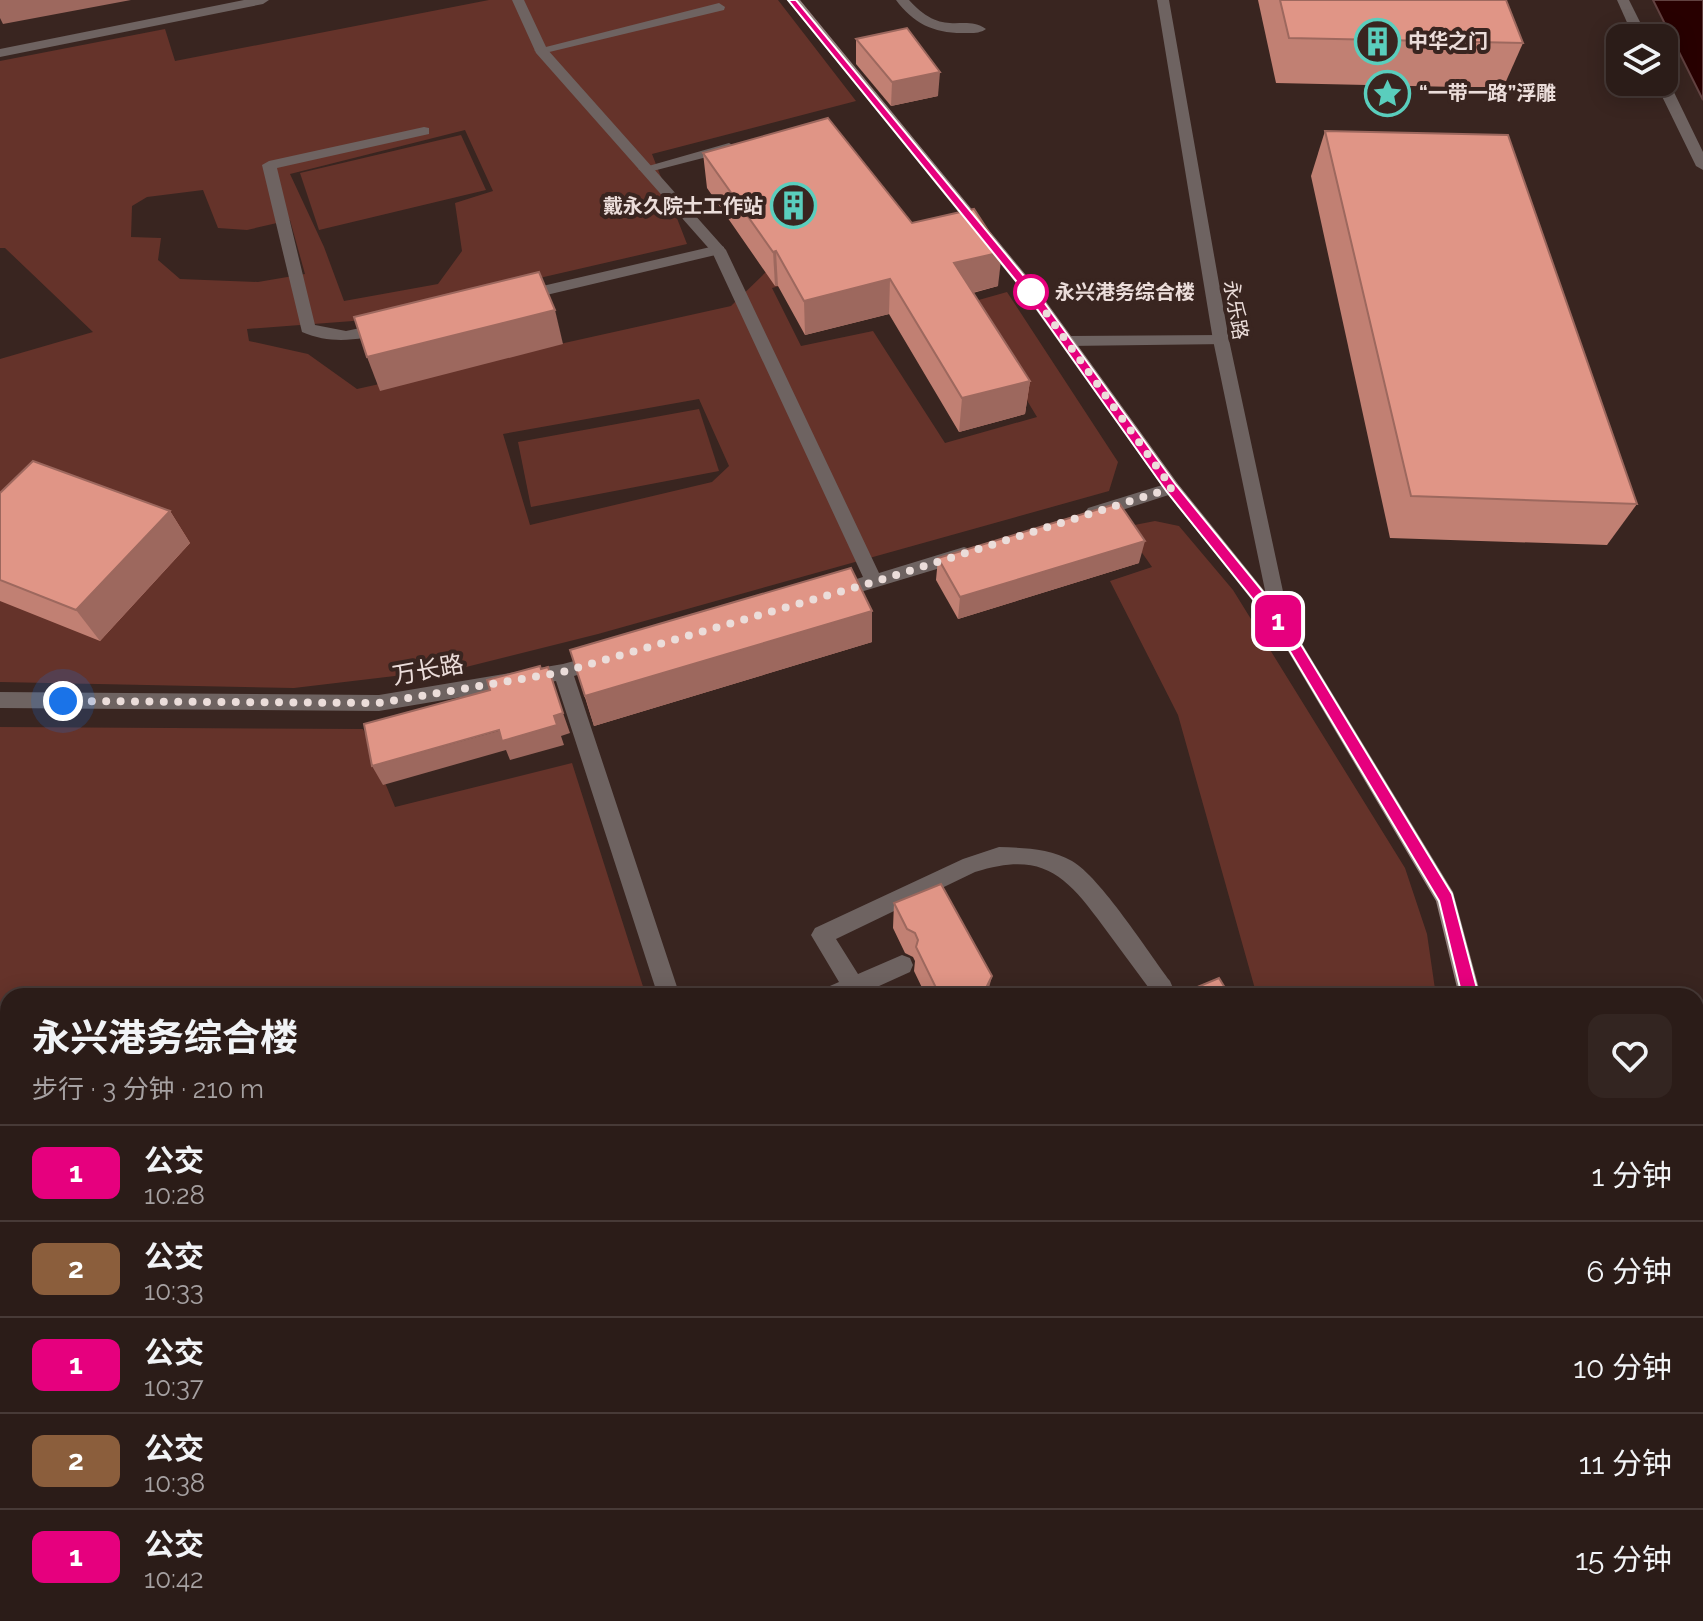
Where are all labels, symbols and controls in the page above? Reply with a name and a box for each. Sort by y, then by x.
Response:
building icon: 中华之门 [1353,17,1401,65]
map controls [1606,24,1678,96]
button: layers [1606,24,1678,96]
place label: 中华之门 [1408,29,1488,53]
place icon: “一带一路”浮雕 [1364,69,1412,117]
place label: “一带一路”浮雕 [1419,81,1556,105]
building icon: 戴永久院士工作站 [770,182,818,230]
place label: 戴永久院士工作站 [603,194,763,218]
marker: 永兴港务综合楼 [1014,275,1048,309]
street label: 永乐路 [1219,278,1253,342]
place label: 永兴港务综合楼 [1055,280,1195,304]
line badge: 1 [1252,595,1304,647]
text: 1 [1271,604,1285,637]
street label: 万长路 [390,649,466,690]
your location [43,681,83,721]
button: heart [1588,1014,1672,1098]
text: 永兴港务综合楼 [32,1015,298,1060]
text: 步行 · 3 分钟 · 210 m [32,1074,264,1104]
text: 公交 [144,1143,204,1178]
text: 1 [69,1156,83,1189]
text: 1 分钟 [1592,1158,1672,1193]
text: 10:28 [144,1180,205,1210]
text: 公交 [144,1239,204,1274]
text: 2 [68,1252,84,1285]
text: 6 分钟 [1586,1254,1672,1289]
text: 10:33 [144,1276,204,1306]
text: 公交 [144,1335,204,1370]
text: 1 [69,1348,83,1381]
text: 10 分钟 [1573,1350,1672,1385]
text: 10:37 [144,1372,204,1402]
text: 公交 [144,1431,204,1466]
text: 2 [68,1444,84,1477]
text: 11 分钟 [1579,1446,1672,1481]
text: 10:38 [144,1468,205,1498]
text: 公交 [144,1527,204,1562]
text: 1 [69,1540,83,1573]
text: 15 分钟 [1575,1542,1672,1577]
text: 10:42 [144,1564,204,1594]

